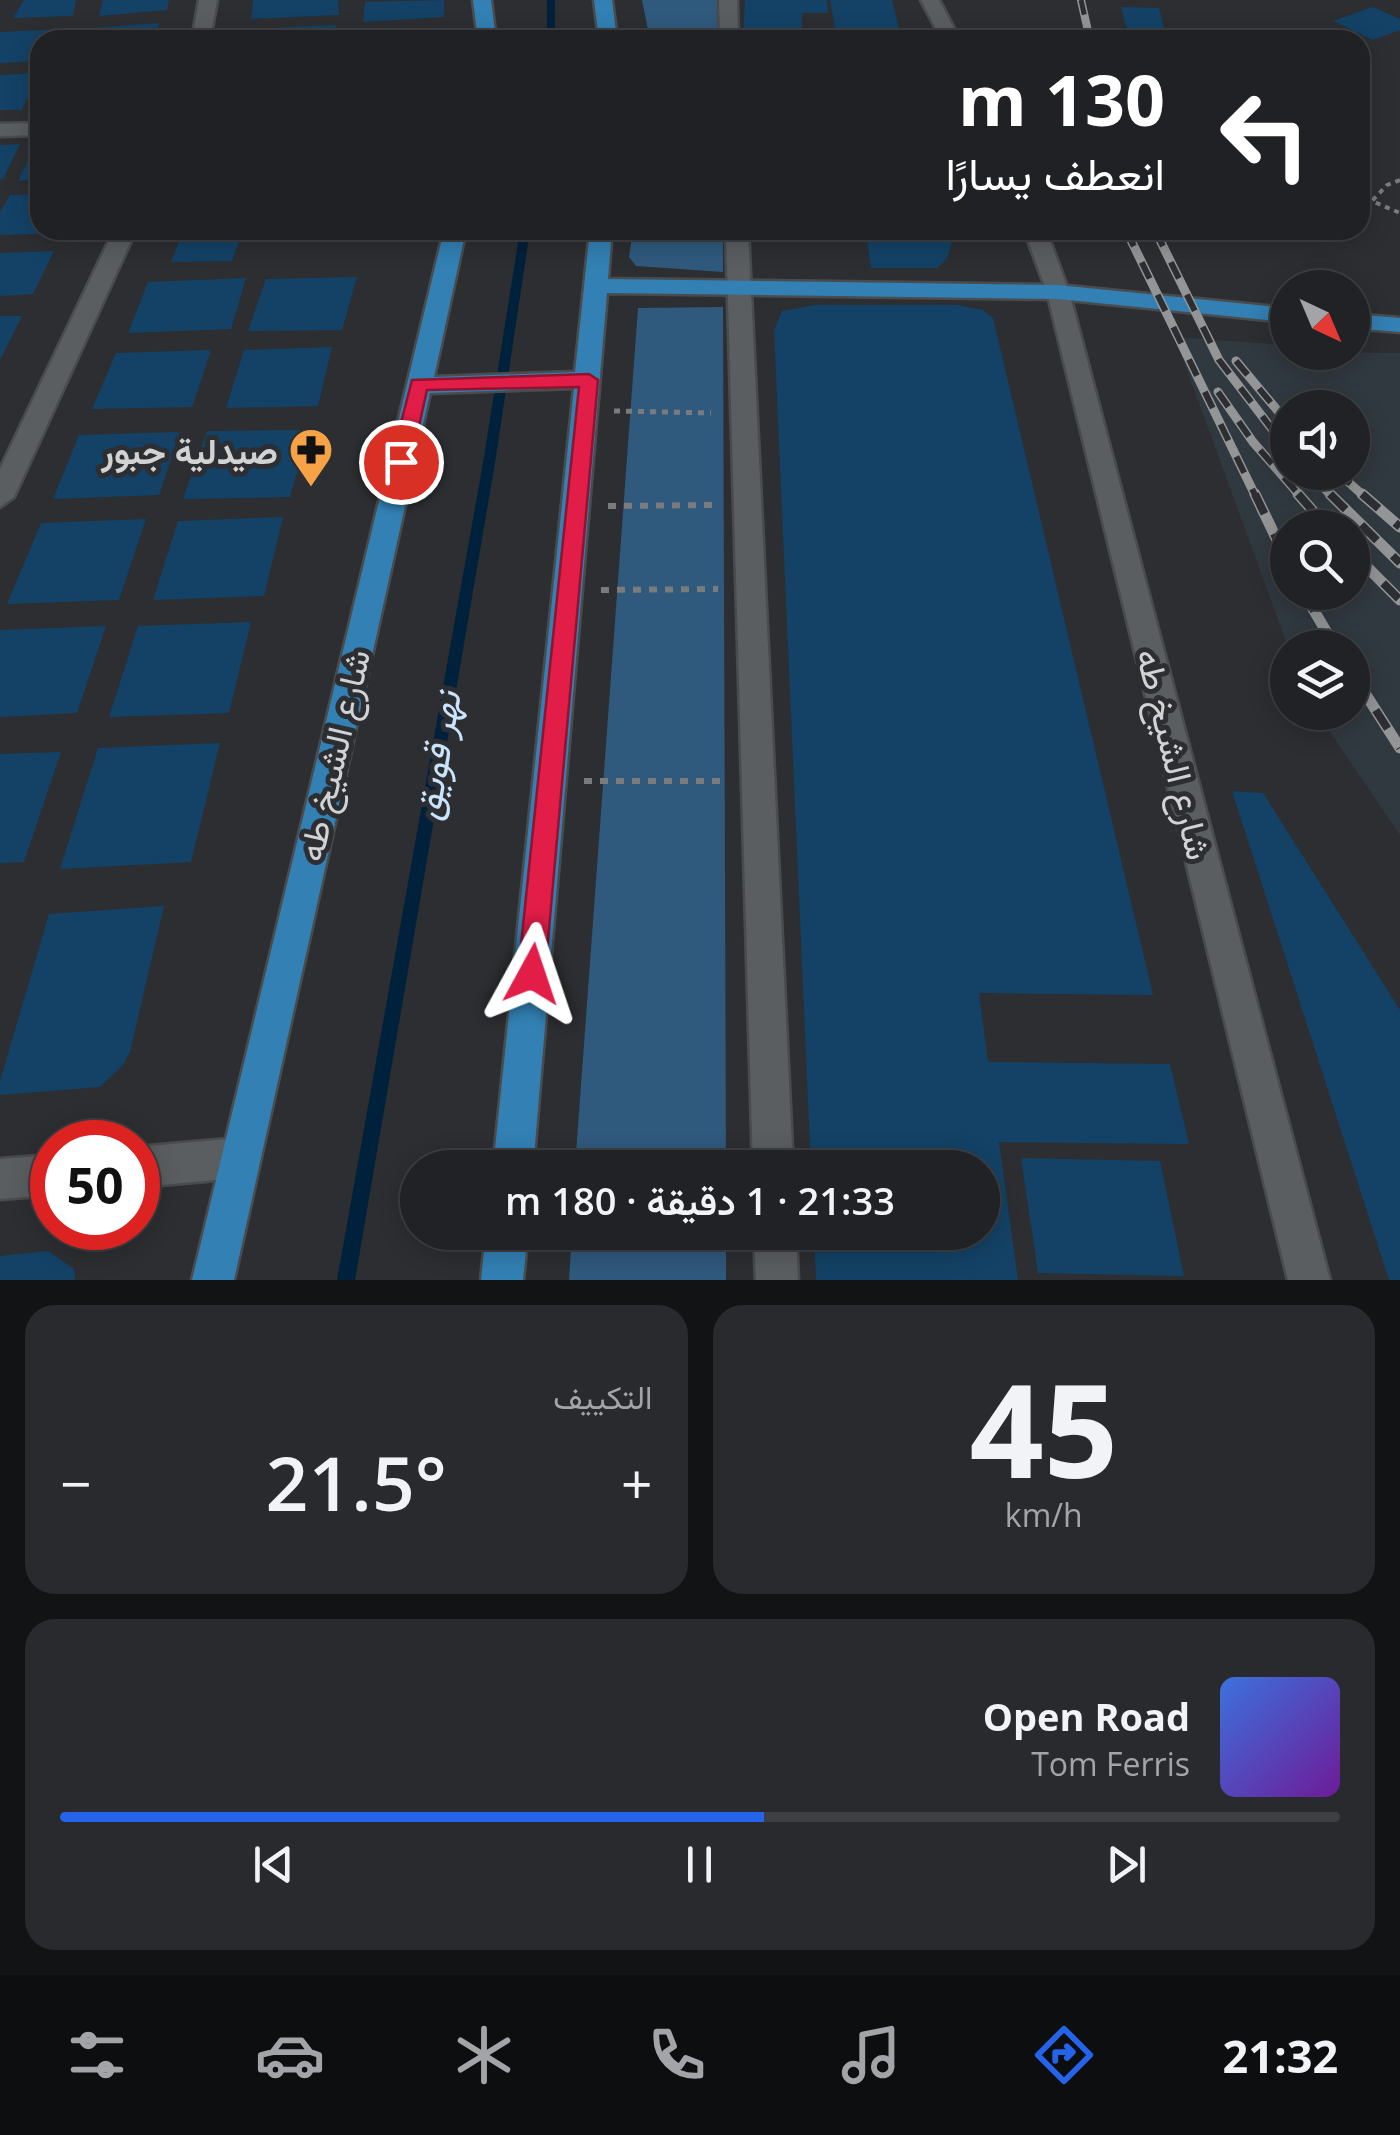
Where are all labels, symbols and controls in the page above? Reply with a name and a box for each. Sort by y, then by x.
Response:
text: 130 m [958,51,1165,147]
icon: left [1200,70,1330,200]
text: انعطف يسارًا [946,142,1165,203]
north arrow [1270,270,1370,370]
map controls [1270,270,1370,730]
button: sound [1270,390,1370,490]
pin [359,420,444,505]
place label: صيدلية جبور [100,427,278,474]
pharmacy icon: صيدلية جبور [288,427,334,488]
icon: arrive [374,435,429,490]
button: search [1270,510,1370,610]
button: layers [1270,630,1370,730]
street label: شارع الشيخ طه [1124,644,1224,865]
street label: شارع الشيخ طه [286,645,382,866]
water label: نهر قويق [398,684,472,823]
position arrow [480,922,584,1026]
speed limit sign: 50 [30,1120,160,1250]
text: 21:33 · 1 دقيقة · 180 m [505,1174,895,1226]
text: 45 [969,1339,1118,1516]
text: التكييف [553,1375,653,1418]
text: 21.5° [266,1431,447,1533]
text: − [60,1445,91,1520]
text: + [621,1445,653,1520]
text: km/h [1005,1493,1083,1536]
text: Open Road [983,1690,1190,1742]
text: Tom Ferris [1031,1742,1190,1785]
icon: previous [246,1837,301,1892]
icon: pause [672,1837,727,1892]
icon: next [1099,1837,1154,1892]
icon: filters [62,2020,132,2090]
icon: car [255,2020,325,2090]
icon: climate [449,2020,519,2090]
icon: phone [642,2020,712,2090]
icon: music [836,2020,906,2090]
icon: directions [1029,2020,1099,2090]
text: 21:32 [1223,2025,1338,2086]

